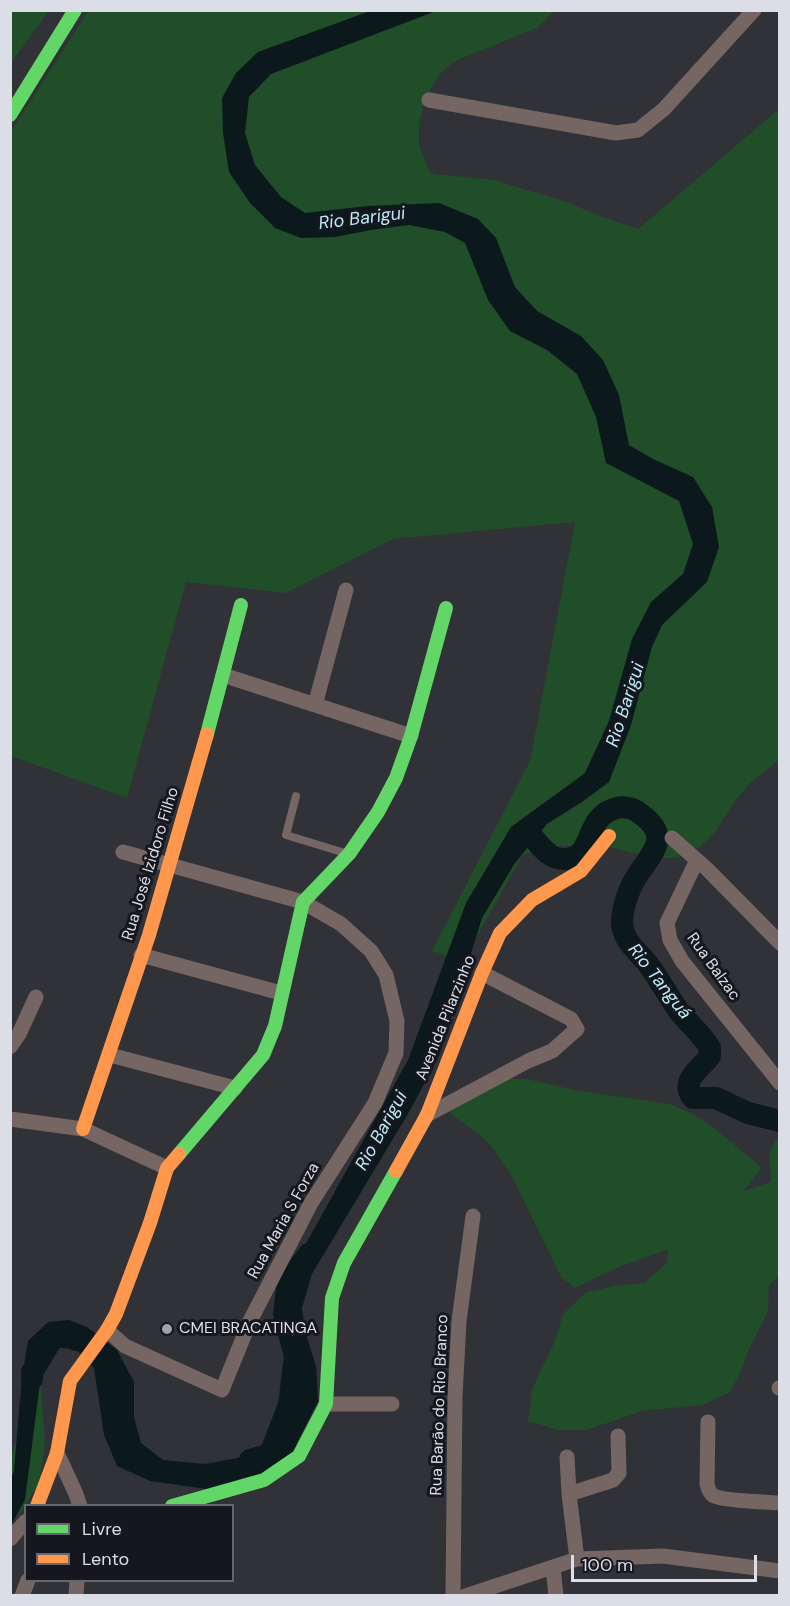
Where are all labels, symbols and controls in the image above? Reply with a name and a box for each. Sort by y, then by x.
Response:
water label: Rio Barigui [317,203,407,235]
water label: Rio Barigui [602,660,650,750]
street label: Rua José Izidoro Filho [119,785,183,943]
street label: Rua Balzac [682,930,744,1004]
water label: Rio Tanguá [623,940,695,1024]
street label: Avenida Pilarzinho [412,953,480,1083]
water label: Rio Barigui [351,1088,413,1174]
street label: Rua Maria S Forza [244,1160,324,1282]
street label: Rua Barão do Rio Branco [427,1314,453,1496]
place label: CMEI BRACATINGA [179,1319,317,1339]
marker: CMEI BRACATINGA [160,1322,174,1336]
legend [24,1504,234,1582]
text: Livre [82,1517,122,1541]
scale bar [574,1543,760,1581]
text: Lento [82,1547,129,1571]
text: 100 m [582,1553,633,1577]

